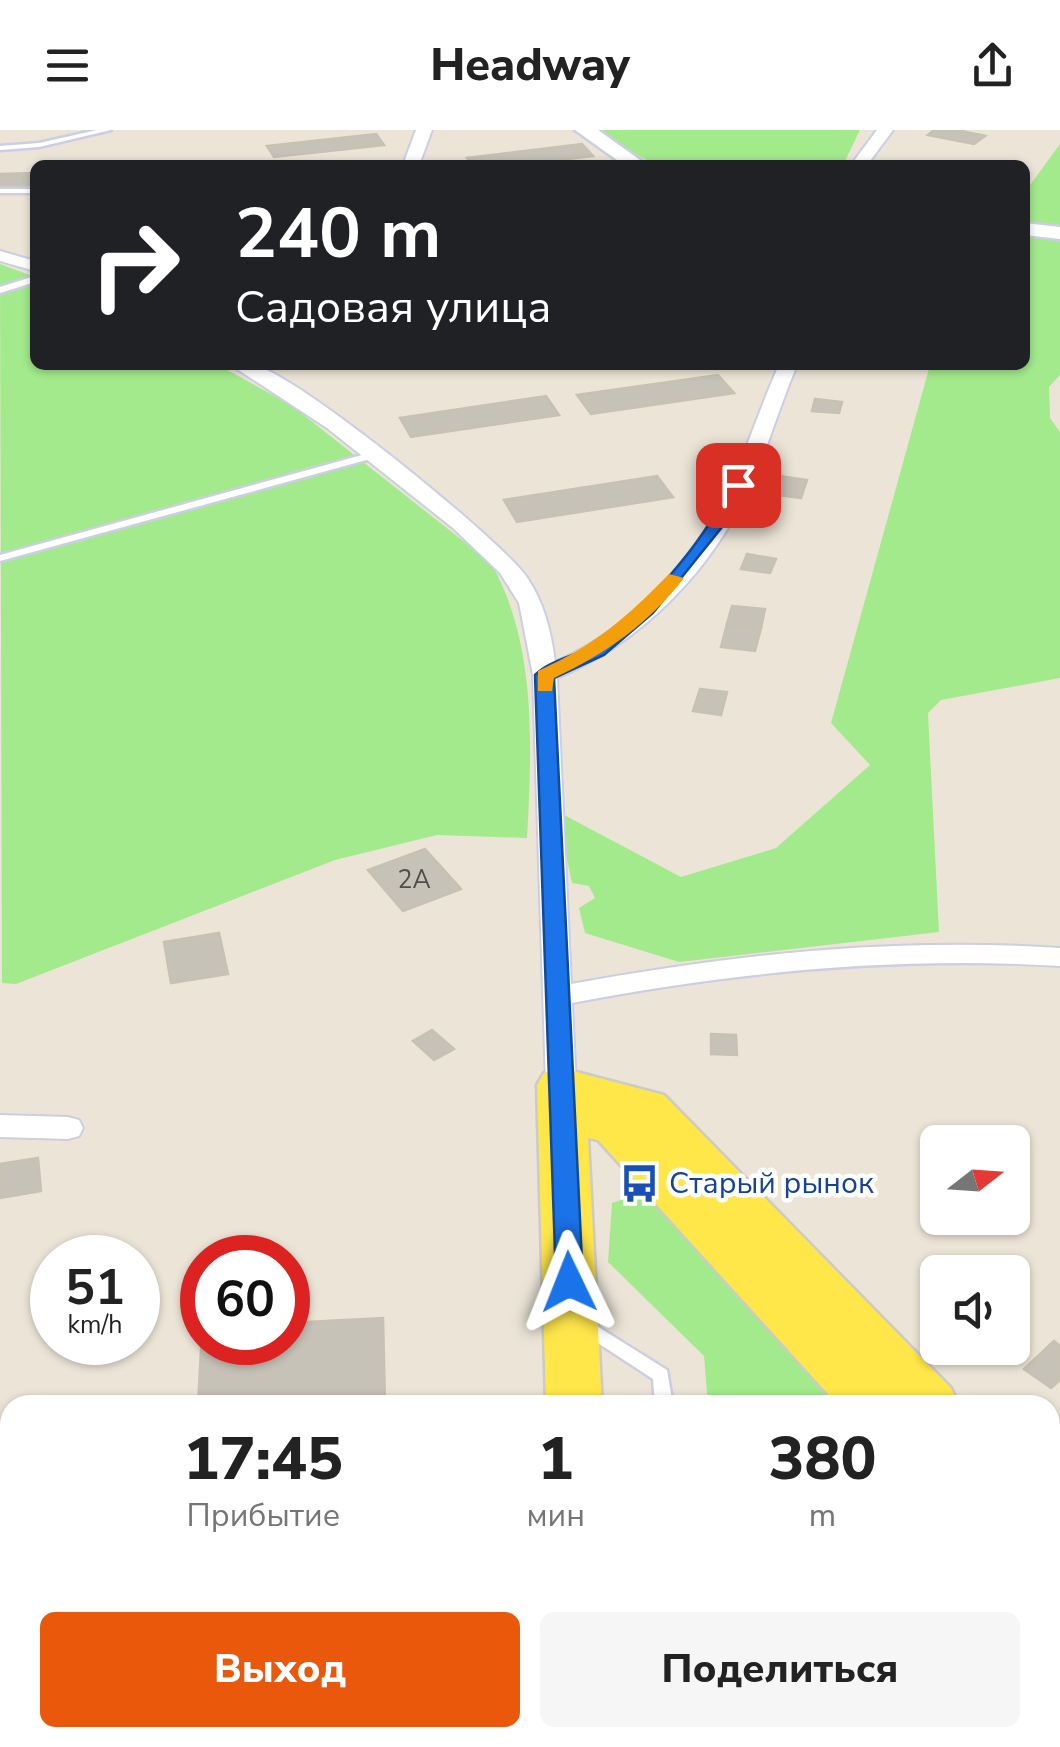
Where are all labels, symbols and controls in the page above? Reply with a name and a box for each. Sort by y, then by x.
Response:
text: Headway [430,35,630,96]
icon: menu [40,38,95,93]
icon: share [965,38,1020,93]
text: 240 m [235,186,441,282]
icon: right [70,200,200,330]
text: Садовая улица [235,277,551,338]
pin [696,443,781,528]
icon: arrive [711,458,766,513]
house number: 2А [397,863,431,897]
north arrow [920,1125,1030,1235]
map controls [920,1125,1030,1365]
bus stop icon: Старый рынок [618,1162,660,1204]
place label: Старый рынок [669,1163,874,1204]
position arrow [517,1230,621,1334]
speed limit sign: 60 [180,1235,310,1365]
text: 51 [65,1253,125,1322]
button: sound [920,1255,1030,1365]
text: km/h [67,1308,123,1342]
text: 17:45 [183,1418,343,1500]
text: 1 [538,1418,574,1500]
text: 380 [769,1418,877,1500]
text: Прибытие [186,1494,340,1537]
text: мин [527,1494,585,1537]
text: m [809,1494,836,1537]
button: Выход [40,1612,520,1727]
button: Поделиться [540,1612,1020,1727]

